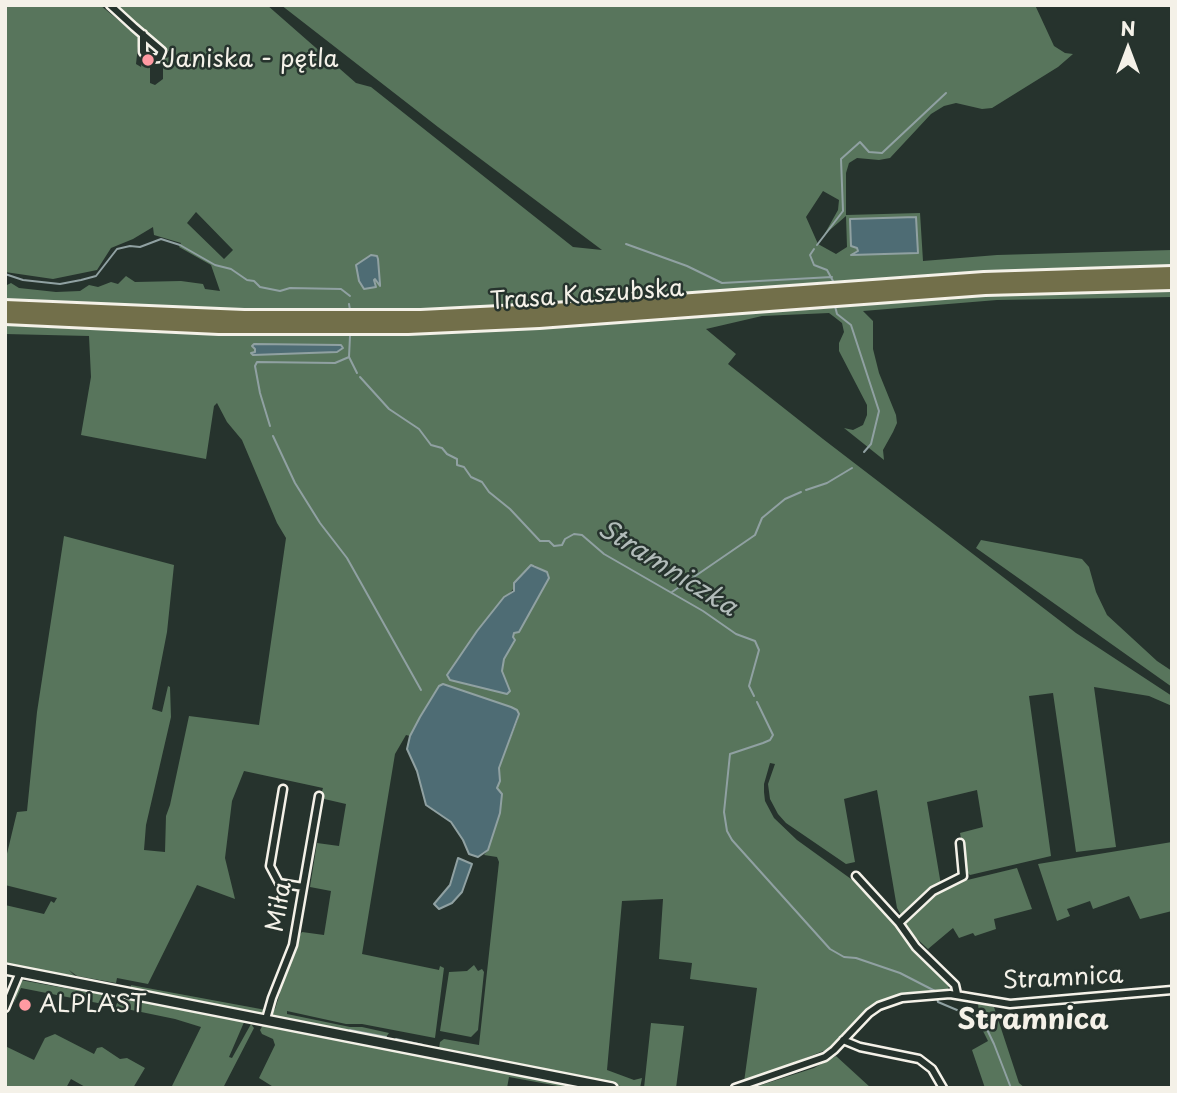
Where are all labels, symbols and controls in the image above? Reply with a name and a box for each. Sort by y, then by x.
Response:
north arrow [1093,14,1163,84]
text: N [1120,14,1136,42]
place label: Janiska - pętla [162,46,338,74]
marker: Janiska - pętla [140,52,156,68]
street label: Trasa Kaszubska [489,275,685,317]
water label: Stramniczka [592,514,742,624]
street label: Miła [261,880,299,934]
street label: Stramnica [1002,961,1124,997]
place label: ALPLAST [39,991,146,1019]
marker: ALPLAST [17,997,33,1013]
district label: Stramnica [957,1004,1109,1038]

